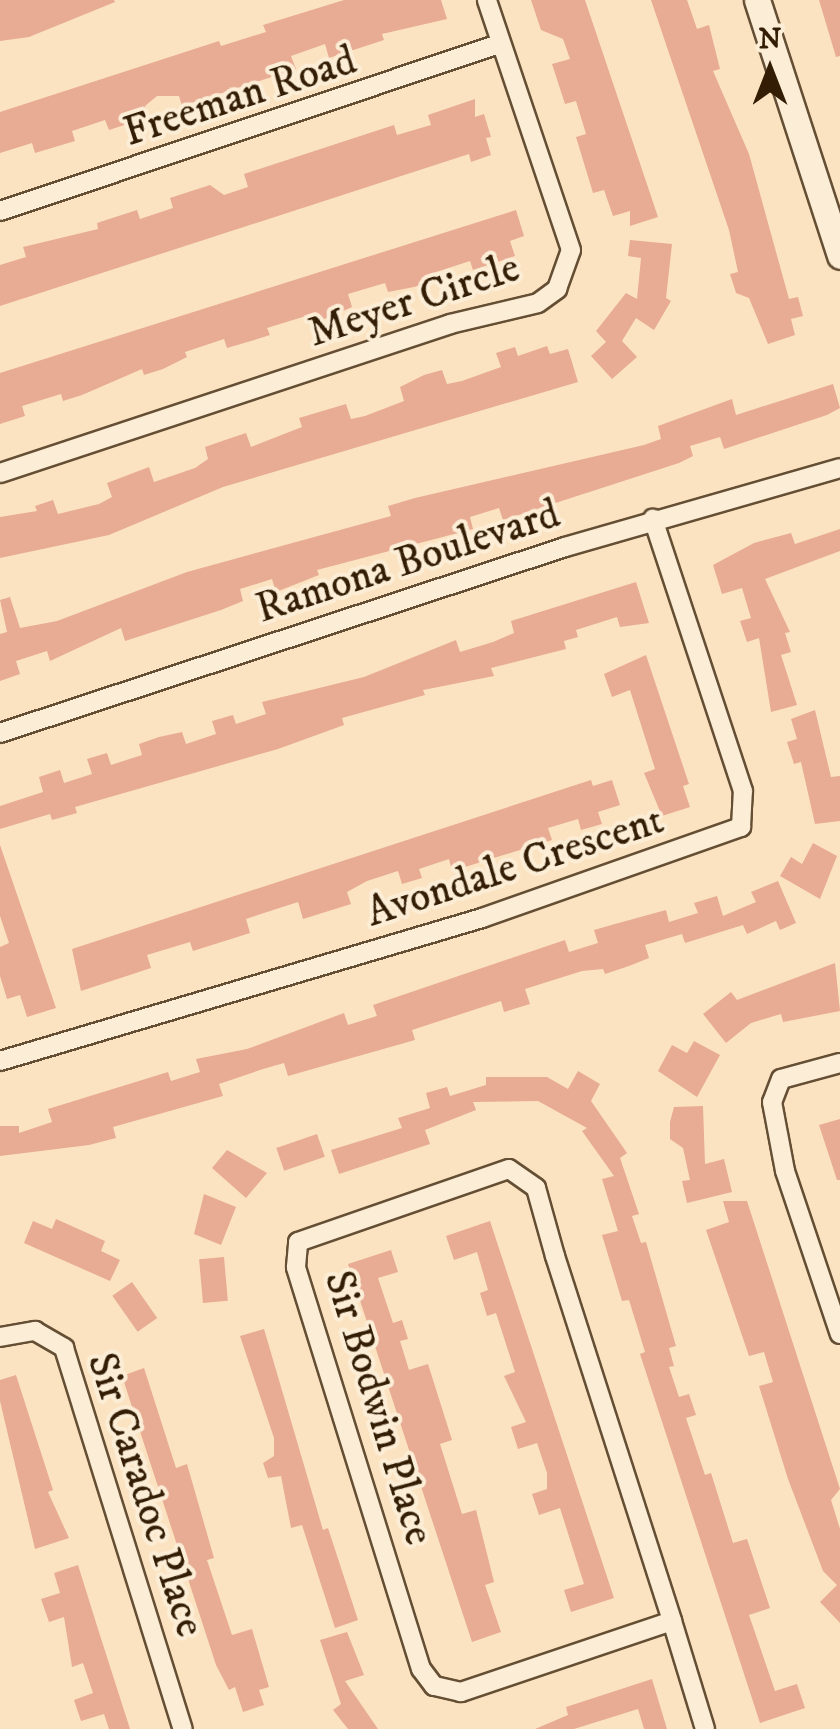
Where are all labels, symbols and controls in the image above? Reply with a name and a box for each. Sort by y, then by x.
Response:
north arrow [720,20,820,120]
text: N [759,22,781,57]
street label: Freeman Road [117,36,363,158]
street label: Meyer Circle [302,243,526,359]
street label: Ramona Boulevard [250,489,566,635]
street label: Avondale Crescent [360,795,670,939]
street label: Sir Bodwin Place [312,1265,444,1551]
street label: Sir Caradoc Place [75,1347,215,1643]

